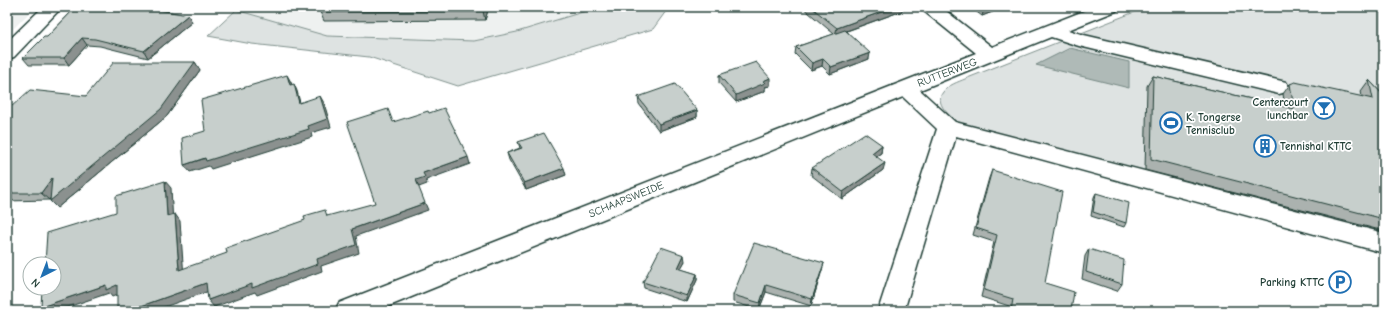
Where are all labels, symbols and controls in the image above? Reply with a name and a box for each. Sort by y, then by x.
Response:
street label: RUTTERWEG [915,55,979,90]
bar icon: Centercourt lunchbar [1311,95,1337,121]
place label: Centercourt lunchbar [1253,96,1309,122]
sports icon: K. Tongerse Tennisclub [1158,110,1184,136]
place label: K. Tongerse Tennisclub [1186,111,1241,137]
building icon: Tennishal KTTC [1252,133,1278,159]
place label: Tennishal KTTC [1280,140,1352,153]
street label: SCHAAPSWEIDE [587,178,666,220]
north arrow [22,256,62,296]
parking icon: Parking KTTC [1327,269,1353,295]
text: N [29,276,43,290]
place label: Parking KTTC [1260,276,1324,289]

